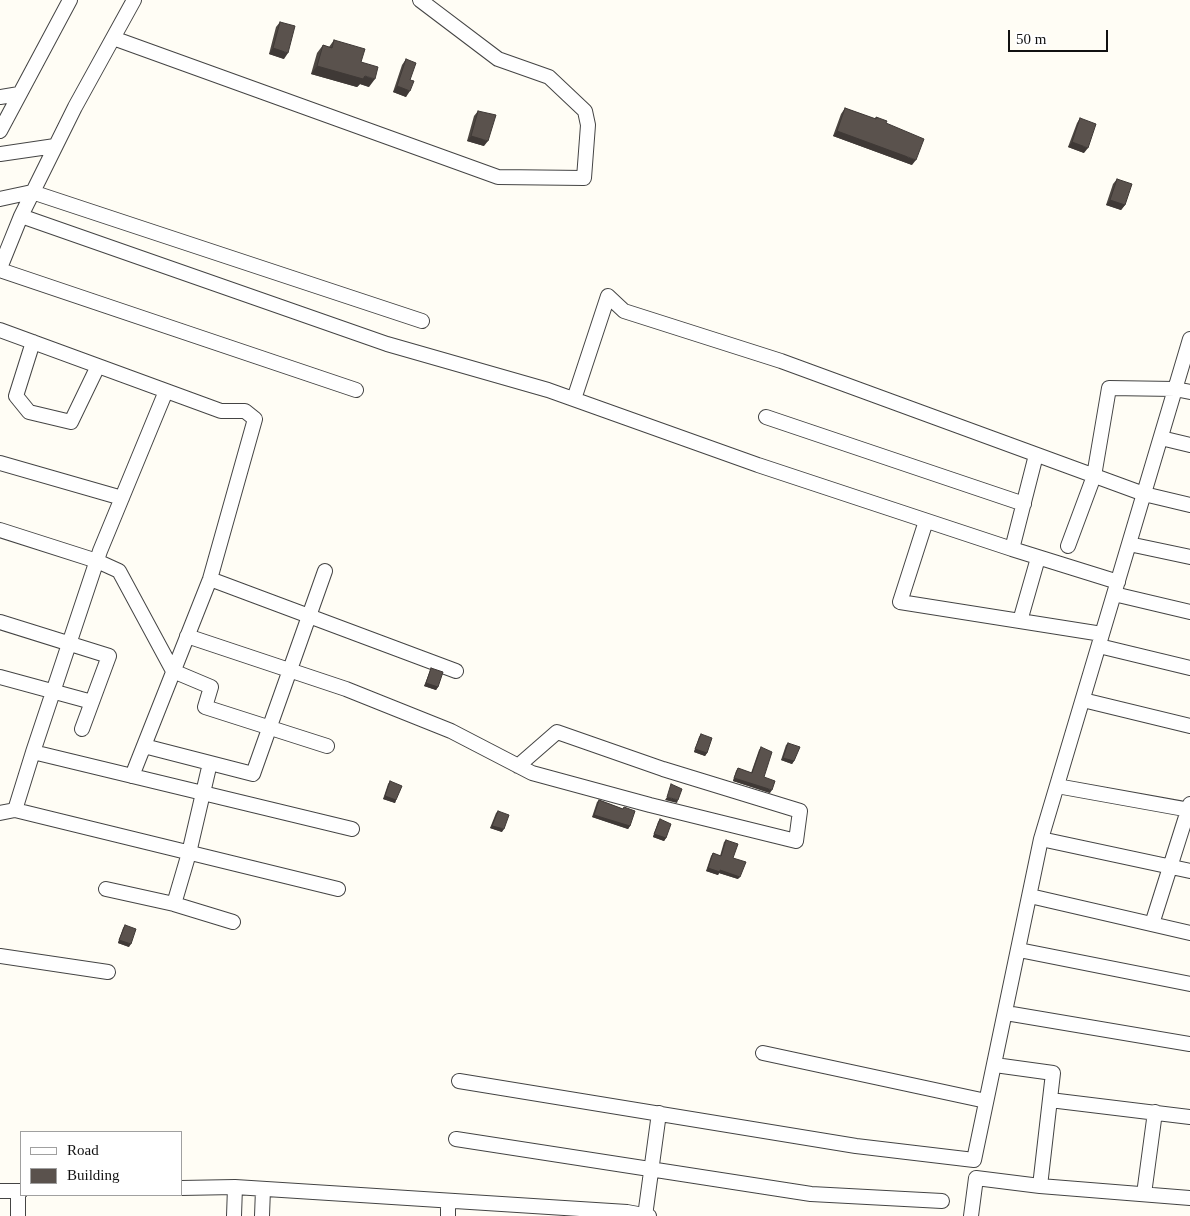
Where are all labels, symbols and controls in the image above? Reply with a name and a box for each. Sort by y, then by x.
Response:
scale bar [1010,20,1110,52]
text: 50 m [1016,31,1046,47]
legend [20,1131,182,1196]
text: Road [67,1142,99,1158]
text: Building [67,1167,120,1183]

